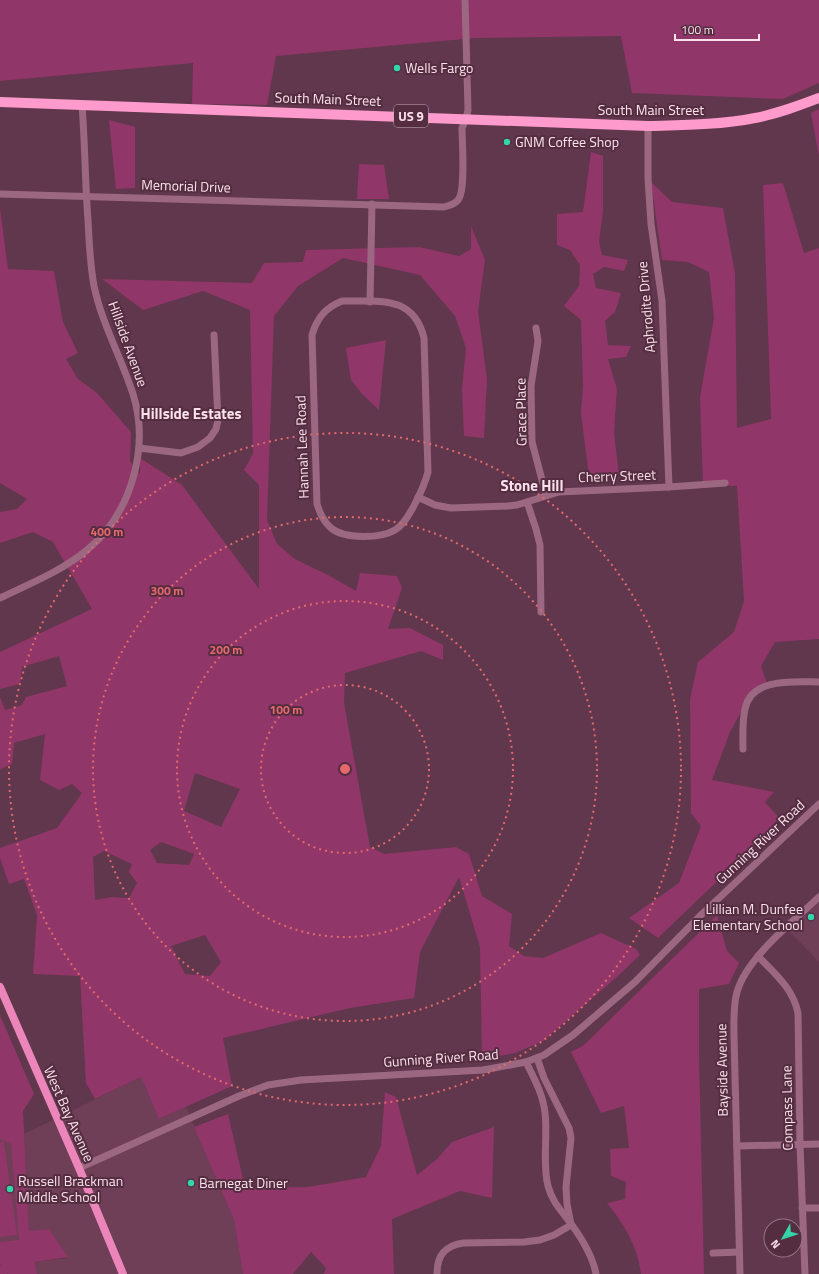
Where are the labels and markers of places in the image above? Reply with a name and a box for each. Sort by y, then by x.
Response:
place label: Wells Fargo [405,57,474,78]
marker: Wells Fargo [392,63,402,73]
place label: GNM Coffee Shop [515,131,619,152]
marker: GNM Coffee Shop [502,137,512,147]
centre of rings [338,762,352,776]
place label: Lillian M. Dunfee Elementary School [693,898,803,935]
marker: Lillian M. Dunfee Elementary School [806,912,816,922]
place label: Russell Brackman Middle School [18,1170,123,1207]
place label: Barnegat Diner [199,1172,288,1193]
marker: Barnegat Diner [186,1178,196,1188]
marker: Russell Brackman Middle School [5,1184,15,1194]

